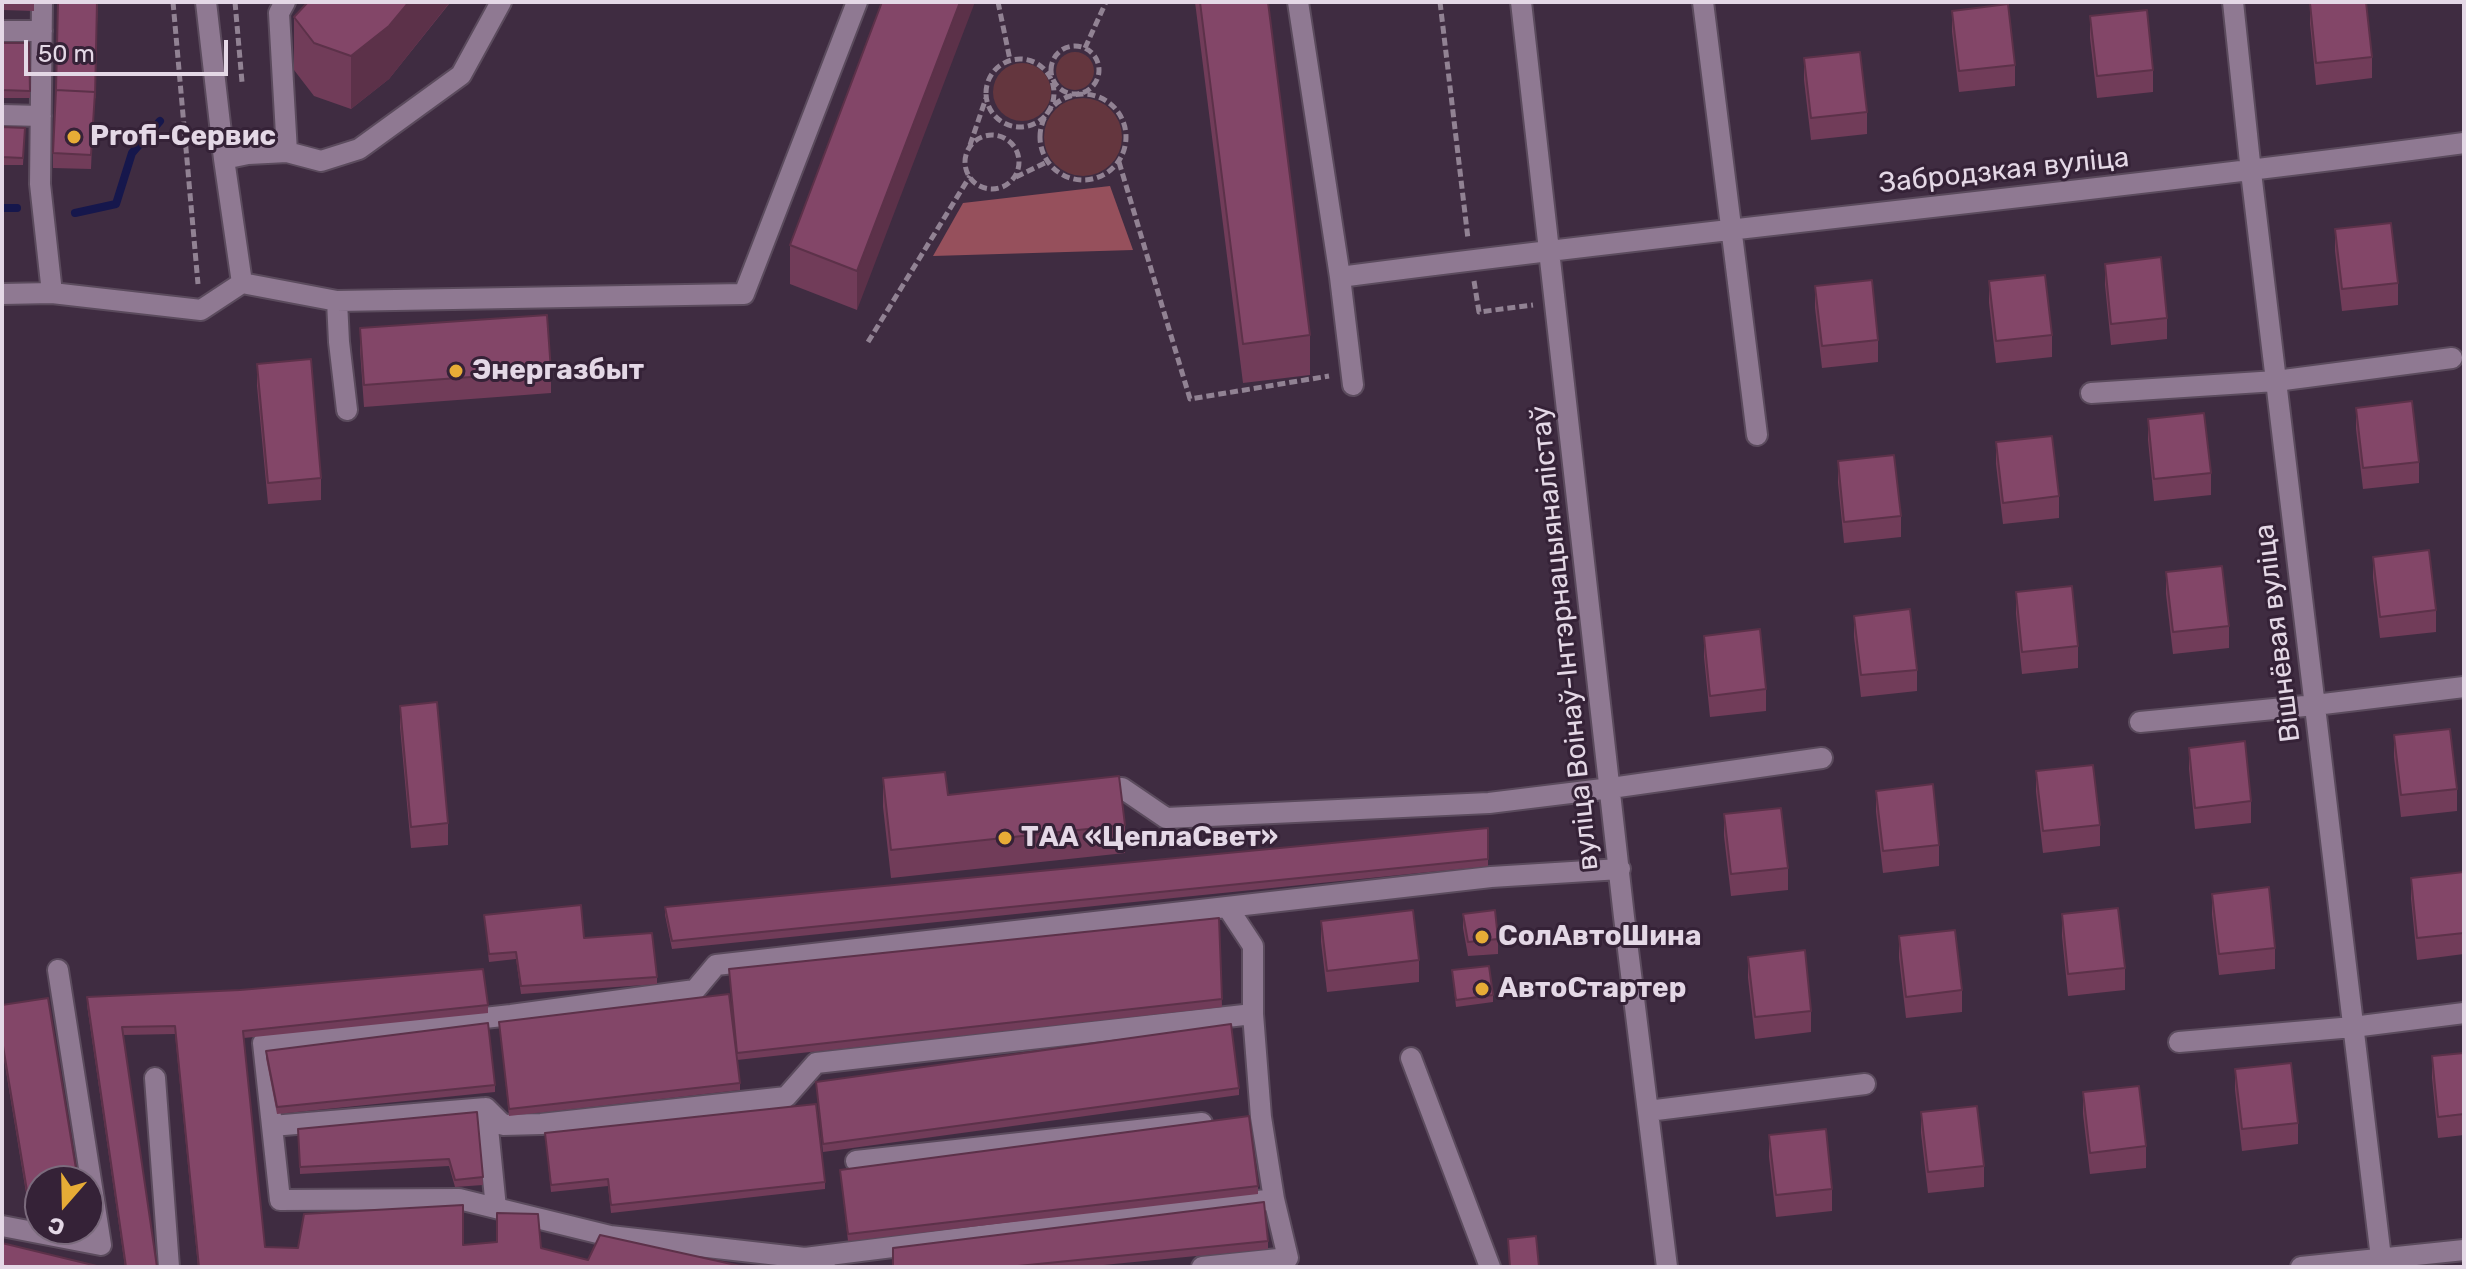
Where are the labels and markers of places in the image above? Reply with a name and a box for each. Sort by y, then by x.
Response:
place label: Profi-Сервис [90,120,276,154]
marker: Profi-Сервис [65,128,83,146]
place label: Энергазбыт [472,354,644,388]
marker: Энергазбыт [447,362,465,380]
place label: ТАА «ЦеплаСвет» [1021,821,1278,855]
marker: ТАА «ЦеплаСвет» [996,829,1014,847]
place label: СолАвтоШина [1498,920,1701,954]
marker: СолАвтоШина [1473,928,1491,946]
place label: АвтоСтартер [1498,972,1686,1006]
marker: АвтоСтартер [1473,980,1491,998]

